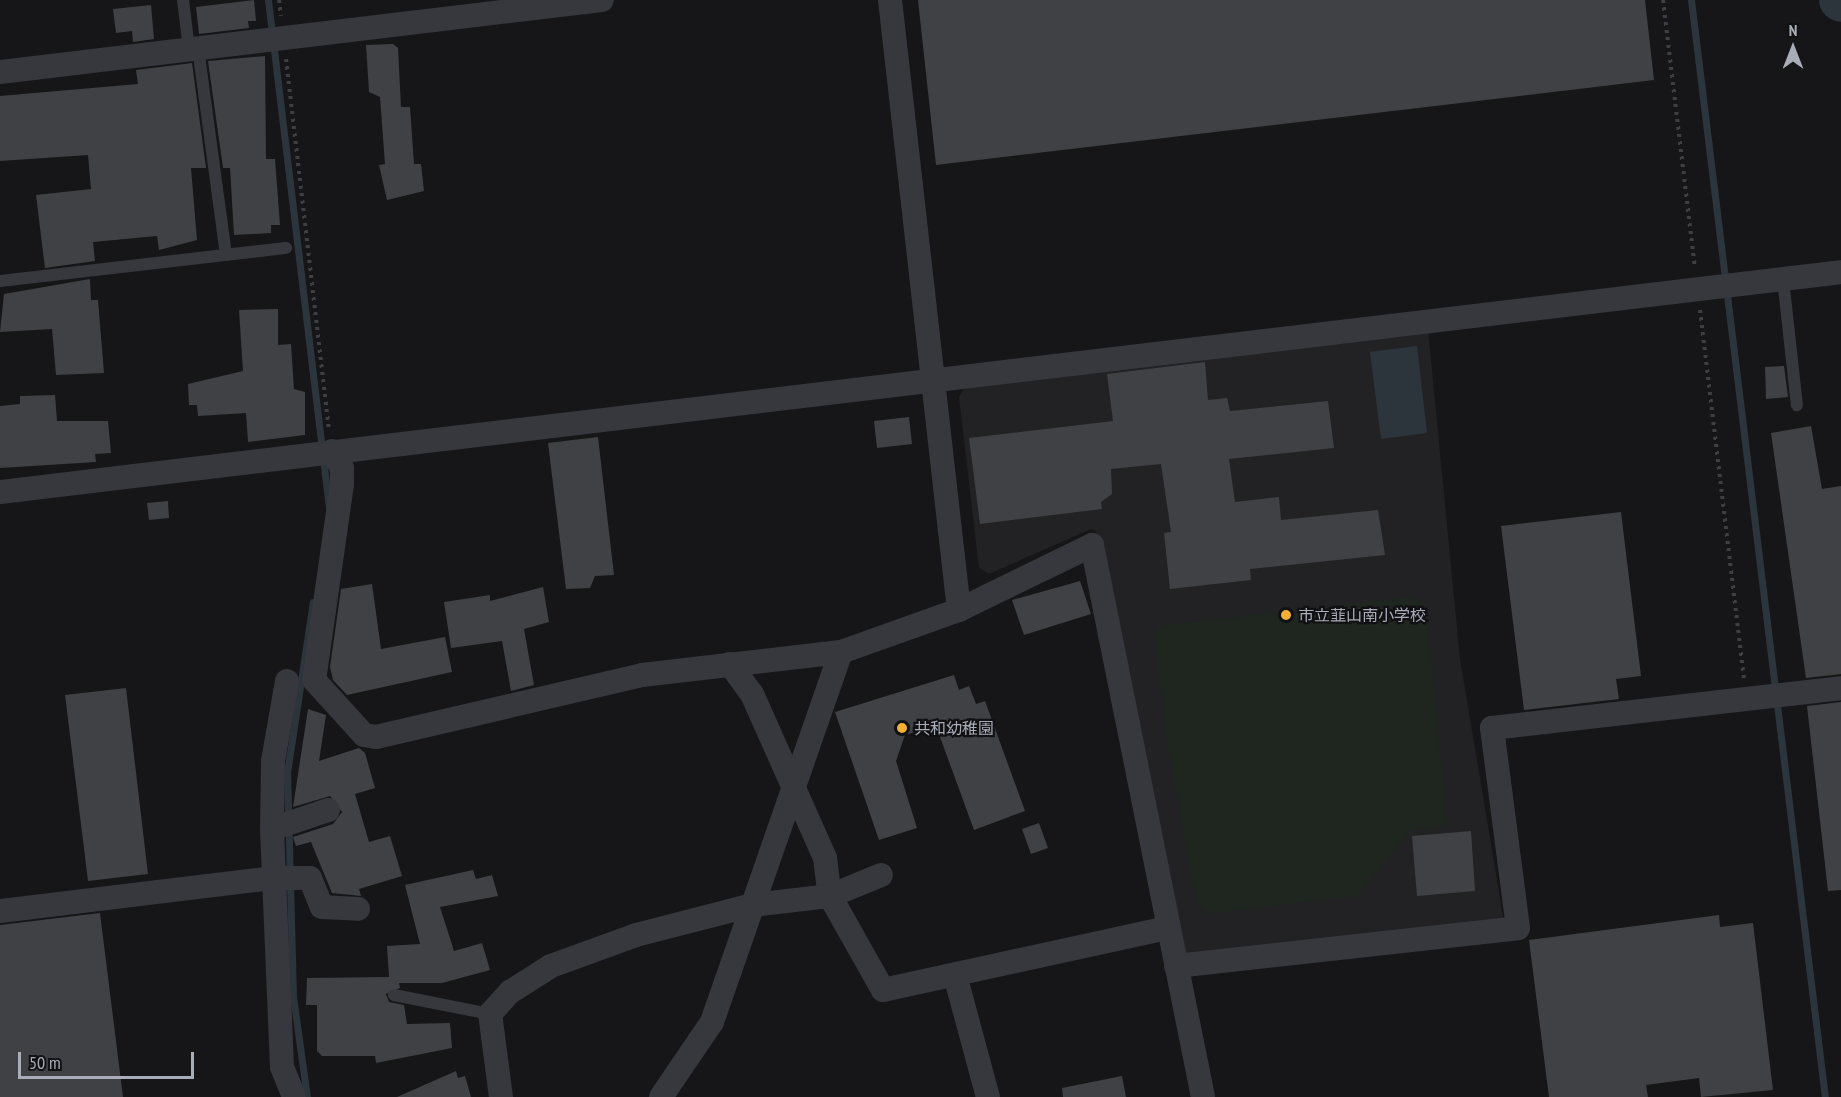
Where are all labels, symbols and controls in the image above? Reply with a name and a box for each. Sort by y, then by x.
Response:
north arrow [1763,18,1823,78]
text: N [1789,20,1797,40]
place label: 市立韮山南小学校 [1298,605,1426,625]
marker: 市立韮山南小学校 [1279,608,1293,622]
place label: 共和幼稚園 [914,718,994,738]
marker: 共和幼稚園 [895,721,909,735]
scale bar [21,1040,196,1078]
text: 50 m [29,1051,61,1074]

